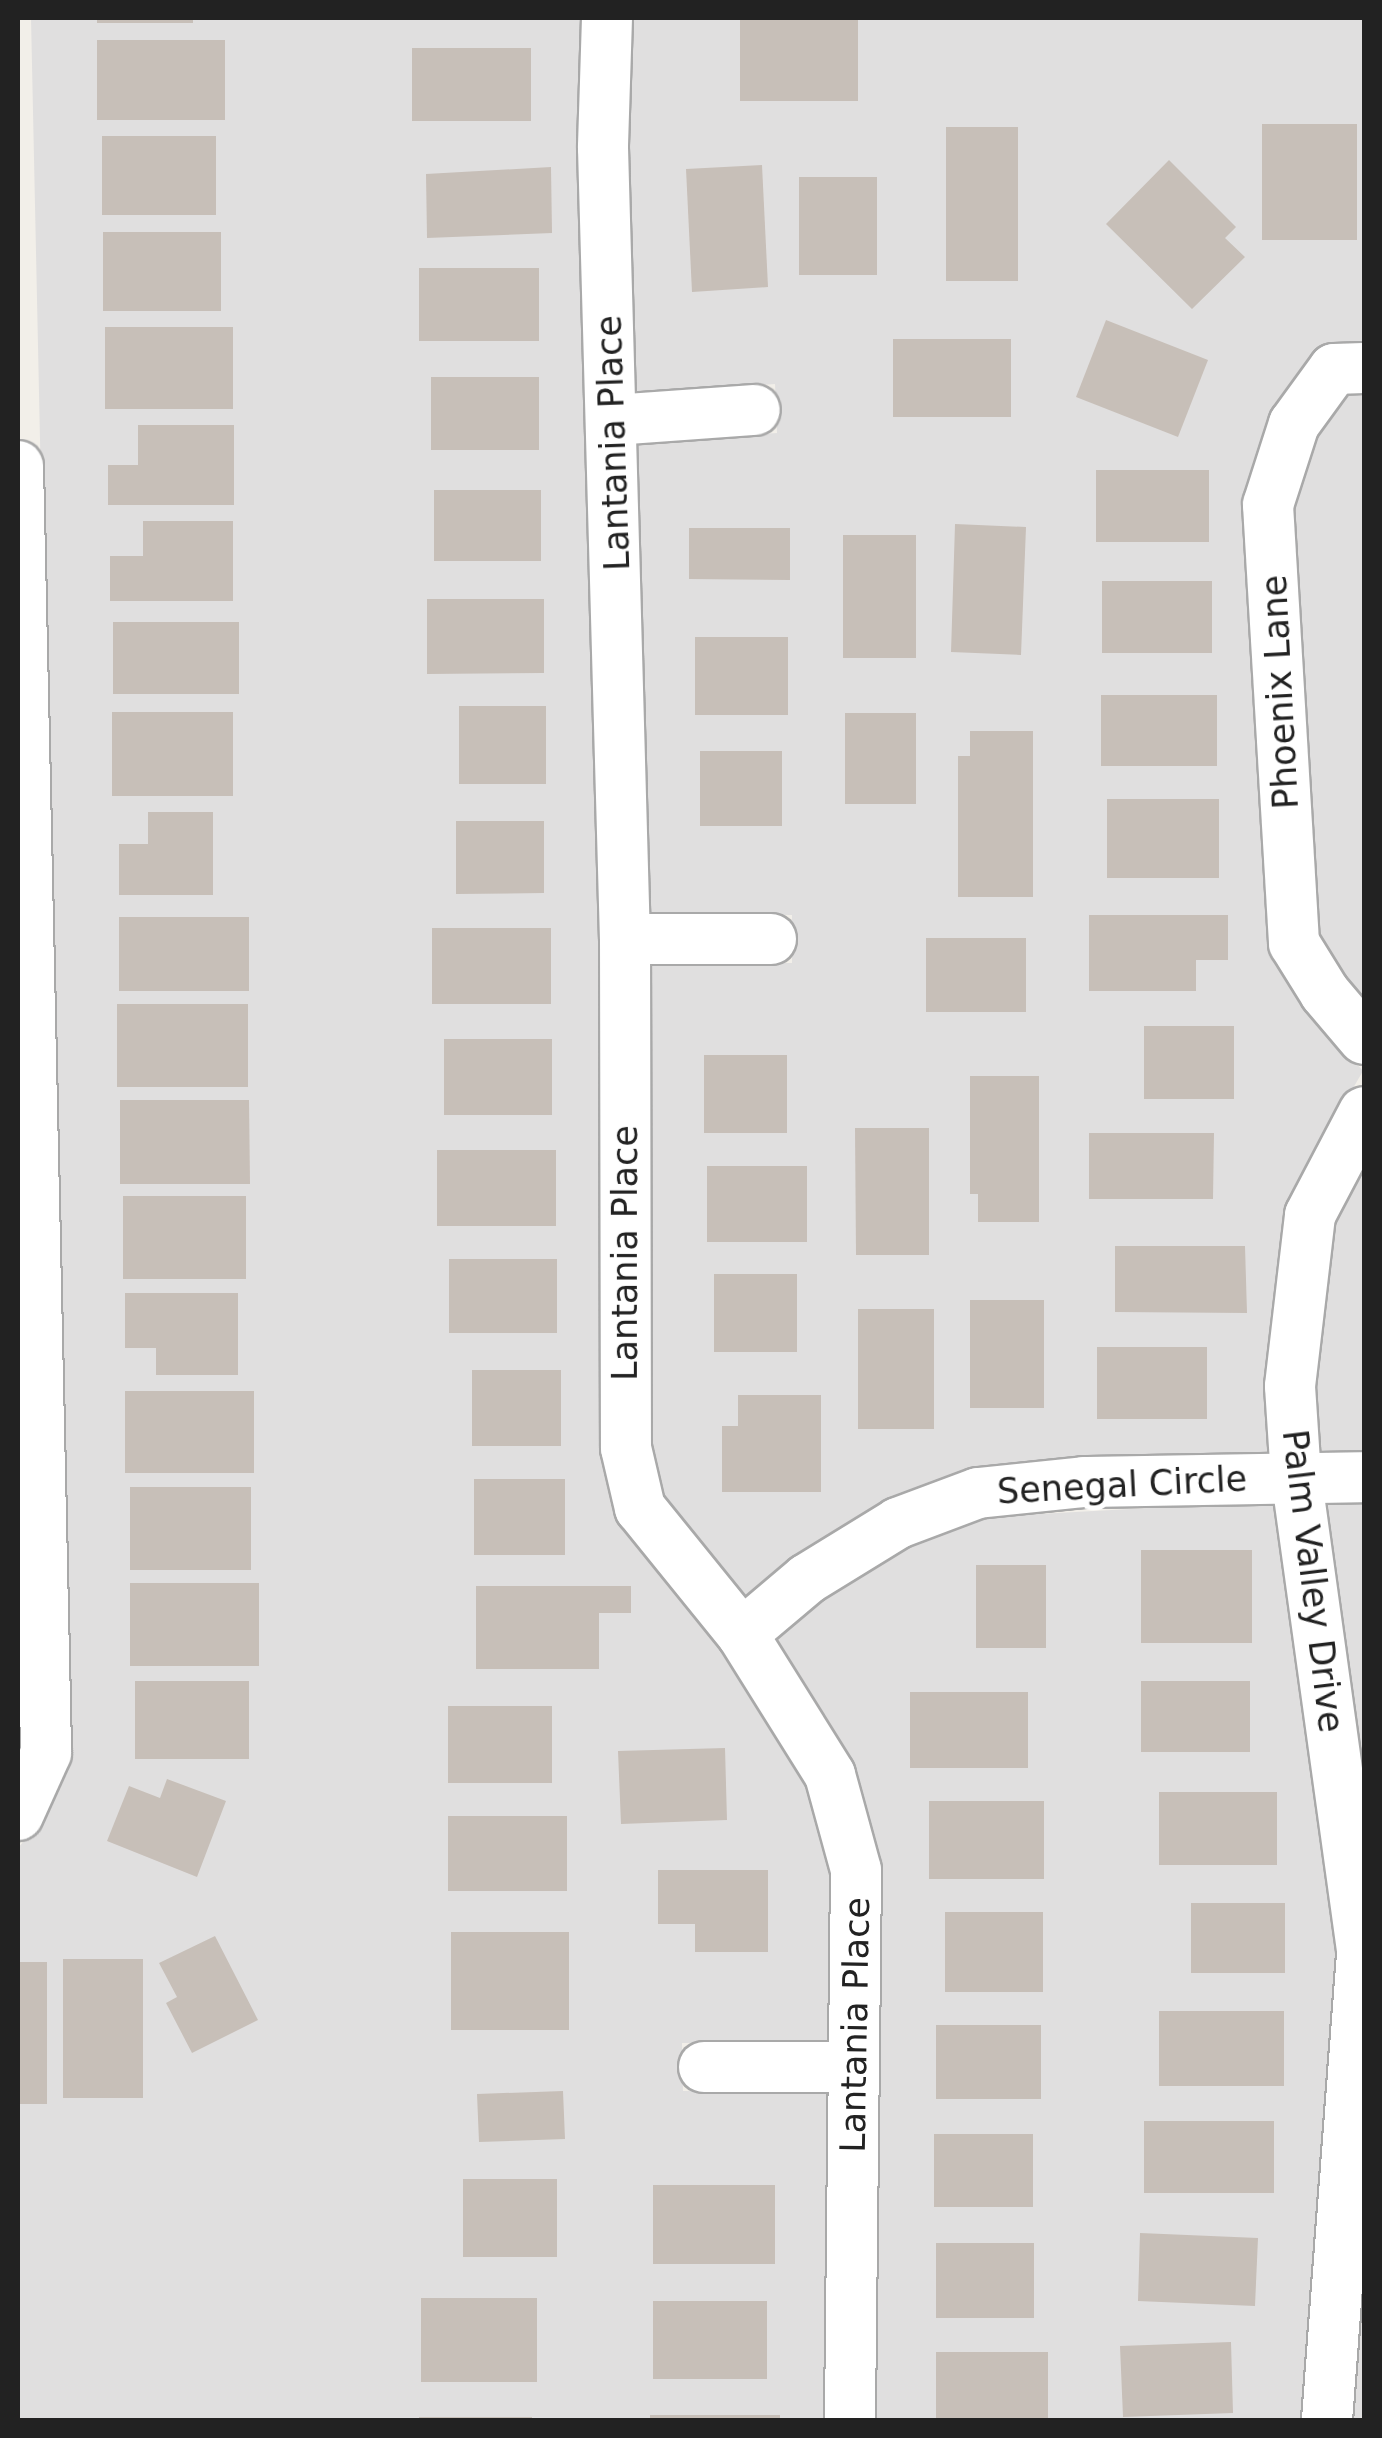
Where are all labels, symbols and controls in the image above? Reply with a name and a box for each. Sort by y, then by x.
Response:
street label: Lantania Place [588,314,638,572]
street label: Phoenix Lane [1253,574,1307,810]
street label: Lantania Place [604,1125,646,1381]
street label: Palm Valley Drive [1274,1427,1352,1735]
street label: Senegal Circle [996,1457,1248,1513]
street label: Lantania Place [832,1897,878,2153]

